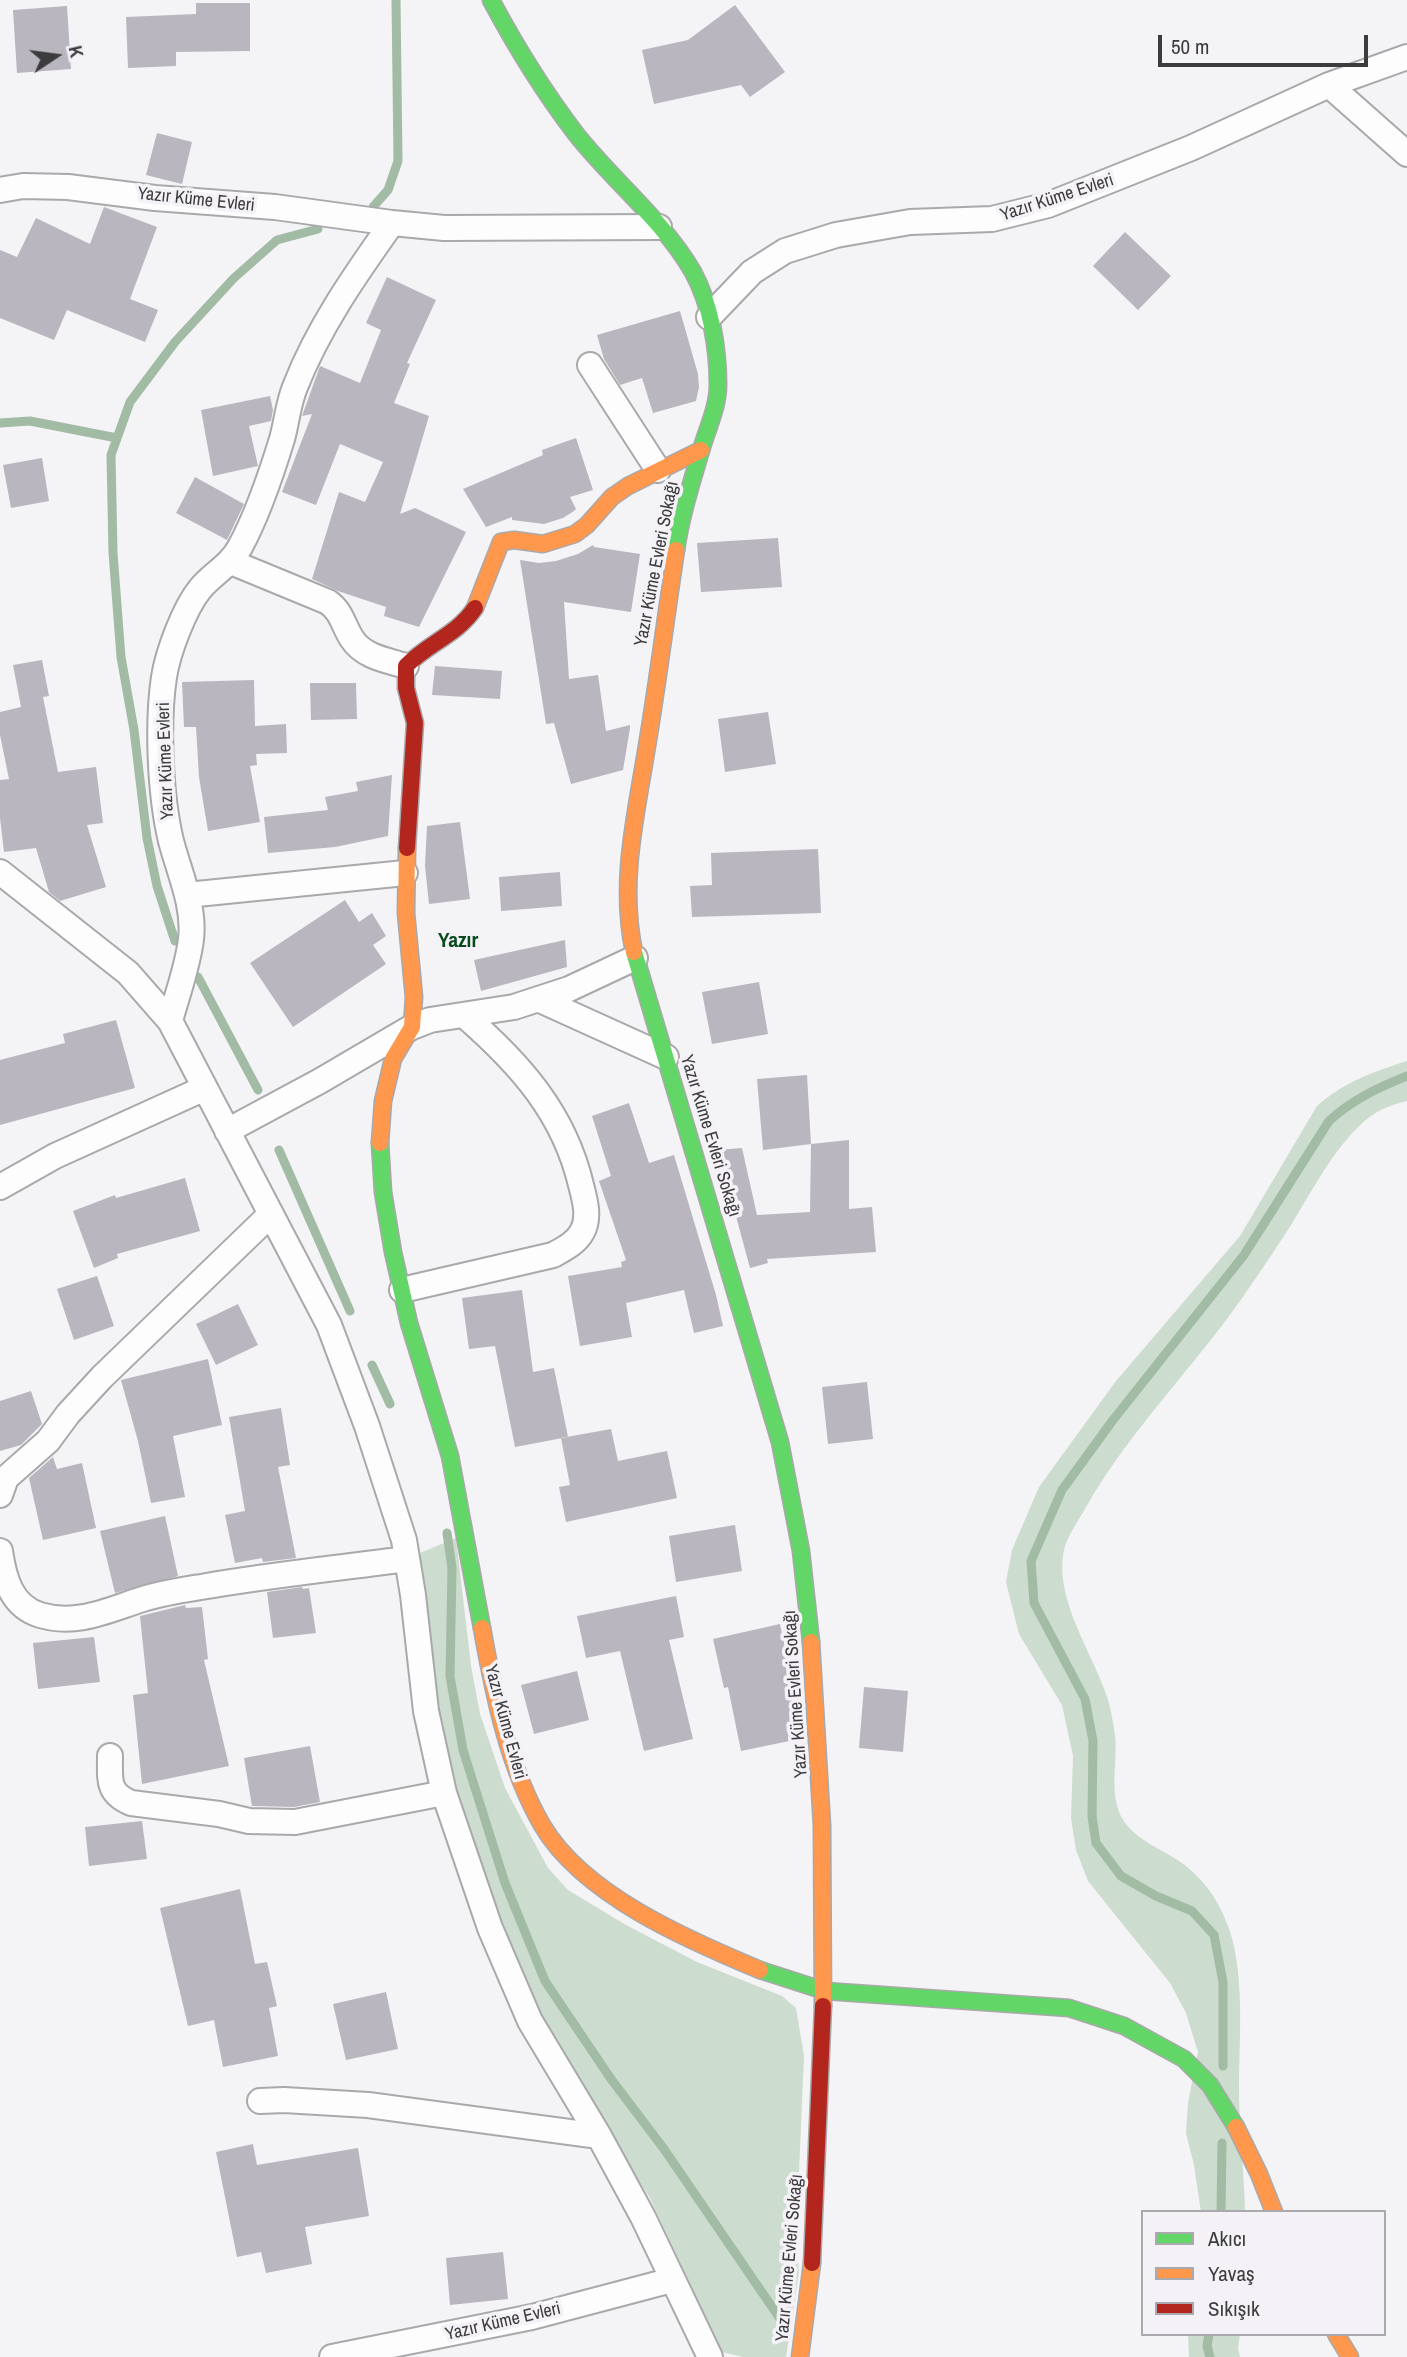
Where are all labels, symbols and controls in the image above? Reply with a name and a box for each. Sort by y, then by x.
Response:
north arrow [21,21,91,91]
scale bar [1162,21,1372,65]
text: 50 m [1171,32,1209,61]
text: K [63,43,90,60]
street label: Yazır Küme Evleri [998,170,1116,226]
street label: Yazır Küme Evleri [136,183,256,217]
street label: Yazır Küme Evleri Sokağı [630,480,684,648]
street label: Yazır Küme Evleri [153,702,179,820]
district label: Yazır [438,928,478,954]
street label: Yazır Küme Evleri Sokağı [675,1053,745,1219]
street label: Yazır Küme Evleri Sokağı [779,1609,813,1779]
street label: Yazır Küme Evleri [479,1662,531,1782]
street label: Yazır Küme Evleri Sokağı [772,2173,808,2343]
legend [1141,2210,1386,2336]
text: Akıcı [1208,2224,1246,2253]
text: Yavaş [1208,2259,1255,2288]
text: Sıkışık [1208,2294,1260,2323]
street label: Yazır Küme Evleri [443,2298,563,2346]

